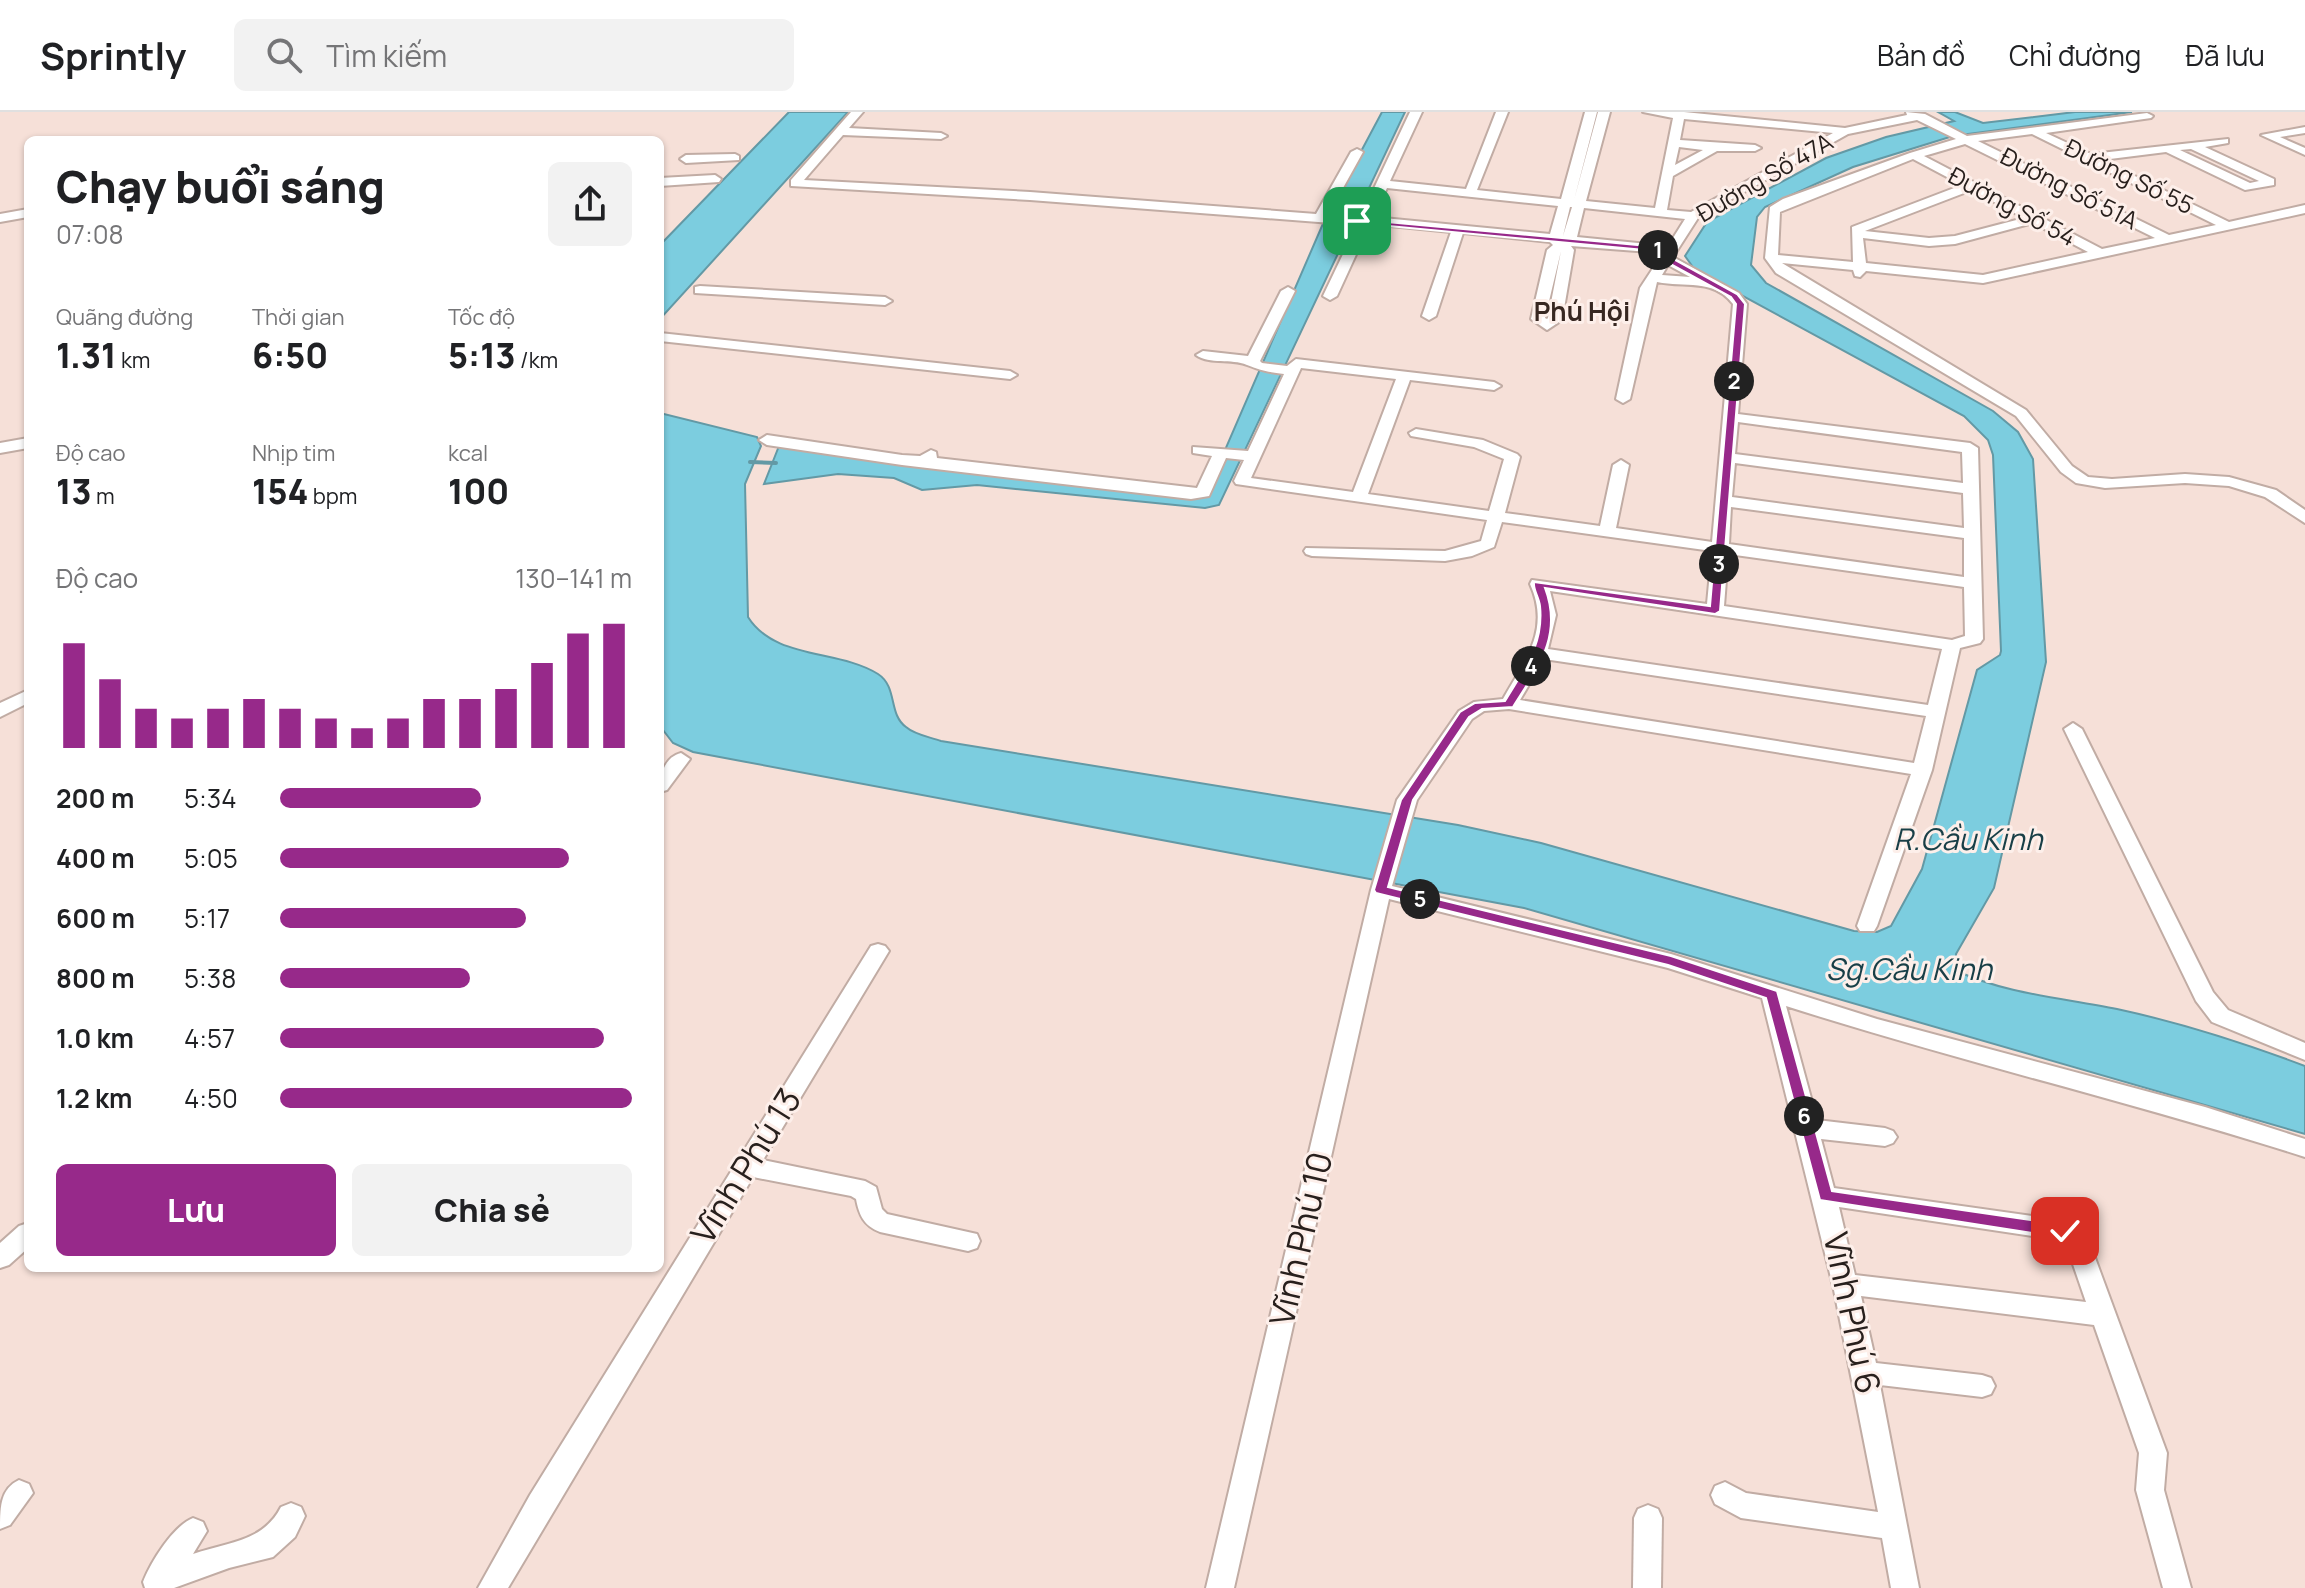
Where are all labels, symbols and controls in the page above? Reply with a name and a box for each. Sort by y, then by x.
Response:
search box [234,19,794,91]
text: Sprintly [40,29,186,81]
icon: search [262,33,306,77]
text: Tìm kiếm [326,35,447,76]
text: Bản đồ [1877,36,1965,74]
text: Chỉ đường [2009,36,2141,74]
text: Đã lưu [2185,36,2265,74]
street label: Đường Số 47A [1690,124,1838,229]
street label: Đường Số 55 [2060,130,2200,221]
street label: Đường Số 51A [1995,139,2144,236]
text: Chạy buổi sáng [56,156,385,216]
street label: Đường Số 54 [1943,158,2082,253]
button: share [548,162,632,246]
pin [1323,187,1391,255]
icon: arrive [1335,199,1379,243]
text: 07:08 [56,216,124,252]
pin: 1 [1638,230,1678,270]
text: 1 [1653,235,1663,265]
district label: Phú Hội [1534,293,1630,329]
text: Quãng đường [56,302,193,332]
text: Thời gian [252,302,345,332]
text: Tốc độ [448,302,515,332]
text: 1.31 [56,332,117,378]
text: 6:50 [252,332,328,378]
text: 5:13 [448,332,516,378]
text: km [117,345,150,375]
text: /km [516,345,558,375]
pin: 2 [1714,361,1754,401]
text: 2 [1727,366,1741,396]
text: Độ cao [56,438,125,468]
text: Nhịp tim [252,438,335,468]
text: kcal [448,438,488,468]
text: 13 [56,468,92,514]
text: 154 [252,468,308,514]
text: 100 [448,468,509,514]
text: m [92,481,115,511]
text: bpm [308,481,357,511]
pin: 3 [1699,544,1739,584]
text: 3 [1713,549,1725,579]
text: Độ cao [56,560,138,596]
text: 130–141 m [515,560,632,596]
pin: 4 [1511,646,1551,686]
text: 4 [1524,651,1538,681]
text: 200 m [56,780,134,816]
text: 5:34 [184,780,237,816]
water label: R.Cầu Kinh [1894,818,2044,859]
text: 400 m [56,840,135,876]
text: 5:05 [184,840,238,876]
pin: 5 [1400,879,1440,919]
text: 5 [1414,884,1426,914]
text: 600 m [56,900,135,936]
text: 5:17 [184,900,230,936]
water label: Sg.Cầu Kinh [1826,948,1993,989]
text: 800 m [56,960,135,996]
text: 5:38 [184,960,236,996]
text: 1.0 km [56,1020,134,1056]
text: 4:57 [184,1020,235,1056]
street label: Vĩnh Phú 13 [679,1079,811,1252]
text: 1.2 km [56,1080,132,1116]
text: 4:50 [184,1080,238,1116]
pin: 6 [1784,1096,1824,1136]
text: 6 [1797,1101,1811,1131]
street label: Vĩnh Phú 10 [1258,1148,1342,1330]
button: Lưu [56,1164,336,1256]
button: Chia sẻ [352,1164,632,1256]
pin [2031,1197,2099,1265]
icon: check [2043,1209,2087,1253]
street label: Vĩnh Phú 6 [1813,1228,1893,1398]

